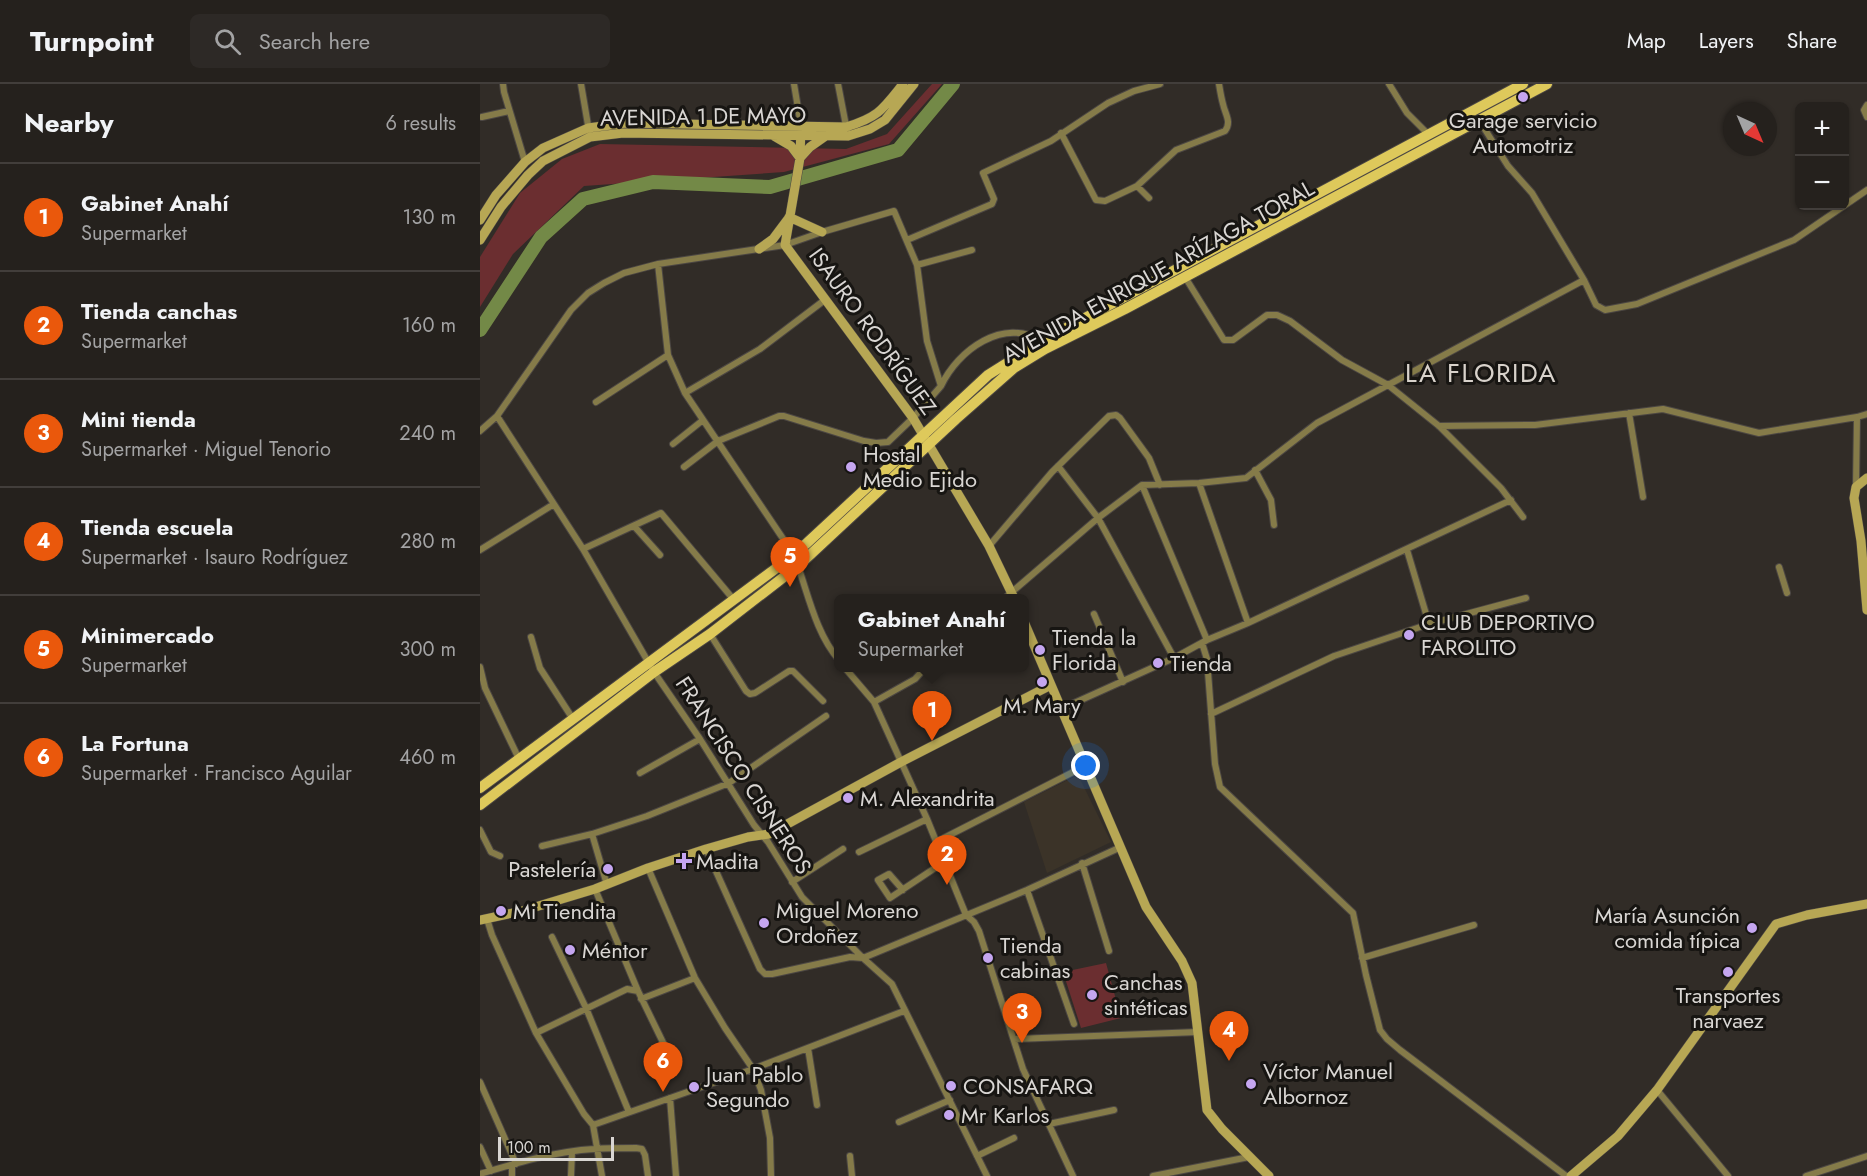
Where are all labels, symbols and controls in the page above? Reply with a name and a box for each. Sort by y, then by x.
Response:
search box [190,14,610,68]
text: Turnpoint [30,21,154,62]
icon: search [211,25,244,58]
text: Search here [259,25,370,57]
text: Map [1627,26,1666,56]
text: Layers [1699,26,1754,56]
text: Share [1787,26,1837,56]
marker: Garage servicio Automotriz [1516,90,1530,104]
street label: AVENIDA 1 DE MAYO [600,98,806,134]
north arrow [1723,102,1777,156]
map controls [1795,102,1849,210]
button: + [1795,102,1849,156]
text: Nearby [24,104,113,142]
place label: Garage servicio Automotriz [1449,104,1597,161]
text: 6 results [386,109,456,138]
button: − [1795,156,1849,210]
street label: AVENIDA ENRIQUE ARÍZAGA TORAL [996,172,1320,370]
text: Gabinet Anahí [81,187,229,219]
text: 1 [38,203,49,232]
text: 130 m [402,203,456,232]
text: Supermarket [81,219,187,248]
street label: ISAURO RODRÍGUEZ [801,241,945,421]
text: Tienda canchas [81,295,237,327]
text: 2 [37,311,50,340]
text: 160 m [402,311,456,340]
text: Supermarket [81,327,187,356]
district label: LA FLORIDA [1405,354,1557,392]
text: Mini tienda [81,403,196,435]
text: 3 [37,419,50,448]
text: 240 m [399,419,456,448]
text: Supermarket · Miguel Tenorio [81,435,331,464]
place label: Hostal Medio Ejido [863,438,977,495]
marker: Hostal Medio Ejido [844,460,858,474]
text: Tienda escuela [81,511,233,543]
text: 4 [37,527,50,556]
text: 280 m [400,527,456,556]
pin: 5 [770,538,810,587]
text: Supermarket · Isauro Rodríguez [81,543,348,572]
popup [834,594,1029,672]
text: Gabinet Anahí [858,603,1005,635]
place label: CLUB DEPORTIVO FAROLITO [1421,606,1595,663]
text: Minimercado [81,619,214,651]
place label: Tienda la Florida [1052,621,1136,678]
marker: CLUB DEPORTIVO FAROLITO [1402,628,1416,642]
text: 5 [37,635,50,664]
text: 300 m [399,635,456,664]
text: Supermarket [858,635,963,664]
marker: Tienda la Florida [1033,643,1047,657]
place label: Tienda [1170,647,1232,679]
text: Supermarket [81,651,187,680]
marker: Tienda [1151,656,1165,670]
street label: FRANCISCO CISNEROS [668,670,820,880]
marker: M. Mary [1035,675,1049,689]
place label: M. Mary [1003,689,1081,721]
pin: 1 [912,692,952,741]
text: La Fortuna [81,727,189,759]
text: 6 [37,743,50,772]
text: 460 m [399,743,456,772]
your location [1071,751,1100,780]
text: Supermarket · Francisco Aguilar [81,759,352,788]
place label: M. Alexandrita [860,782,995,814]
marker: M. Alexandrita [841,791,855,805]
pin: 2 [928,836,966,885]
place label: Madita [696,845,759,877]
place label: Pastelería [508,853,596,885]
marker: Madita [677,854,691,868]
marker: Pastelería [601,862,615,876]
place label: Miguel Moreno Ordoñez [776,894,919,951]
place label: Mi Tiendita [513,895,616,927]
place label: María Asunción comida típica [1595,899,1740,956]
marker: Mi Tiendita [494,904,508,918]
marker: Miguel Moreno Ordoñez [757,916,771,930]
marker: María Asunción comida típica [1745,921,1759,935]
place label: Tienda cabinas [1000,929,1070,986]
place label: Méntor [582,934,648,966]
marker: Méntor [563,943,577,957]
marker: Tienda cabinas [981,951,995,965]
marker: Transportes narvaez [1721,965,1735,979]
place label: Canchas sintéticas [1104,966,1188,1023]
place label: Transportes narvaez [1676,979,1780,1036]
marker: Canchas sintéticas [1085,988,1099,1002]
pin: 3 [1002,994,1042,1043]
pin: 4 [1210,1012,1248,1061]
pin: 6 [644,1042,682,1092]
place label: Víctor Manuel Albornoz [1263,1055,1393,1112]
place label: Juan Pablo Segundo [703,1058,803,1115]
place label: CONSAFARQ [963,1070,1093,1102]
marker: Víctor Manuel Albornoz [1244,1077,1258,1091]
marker: CONSAFARQ [944,1079,958,1093]
marker: Juan Pablo Segundo [687,1080,701,1094]
place label: Mr Karlos [961,1099,1050,1131]
marker: Mr Karlos [942,1108,956,1122]
scale bar [498,1134,614,1162]
text: 100 m [507,1136,551,1159]

